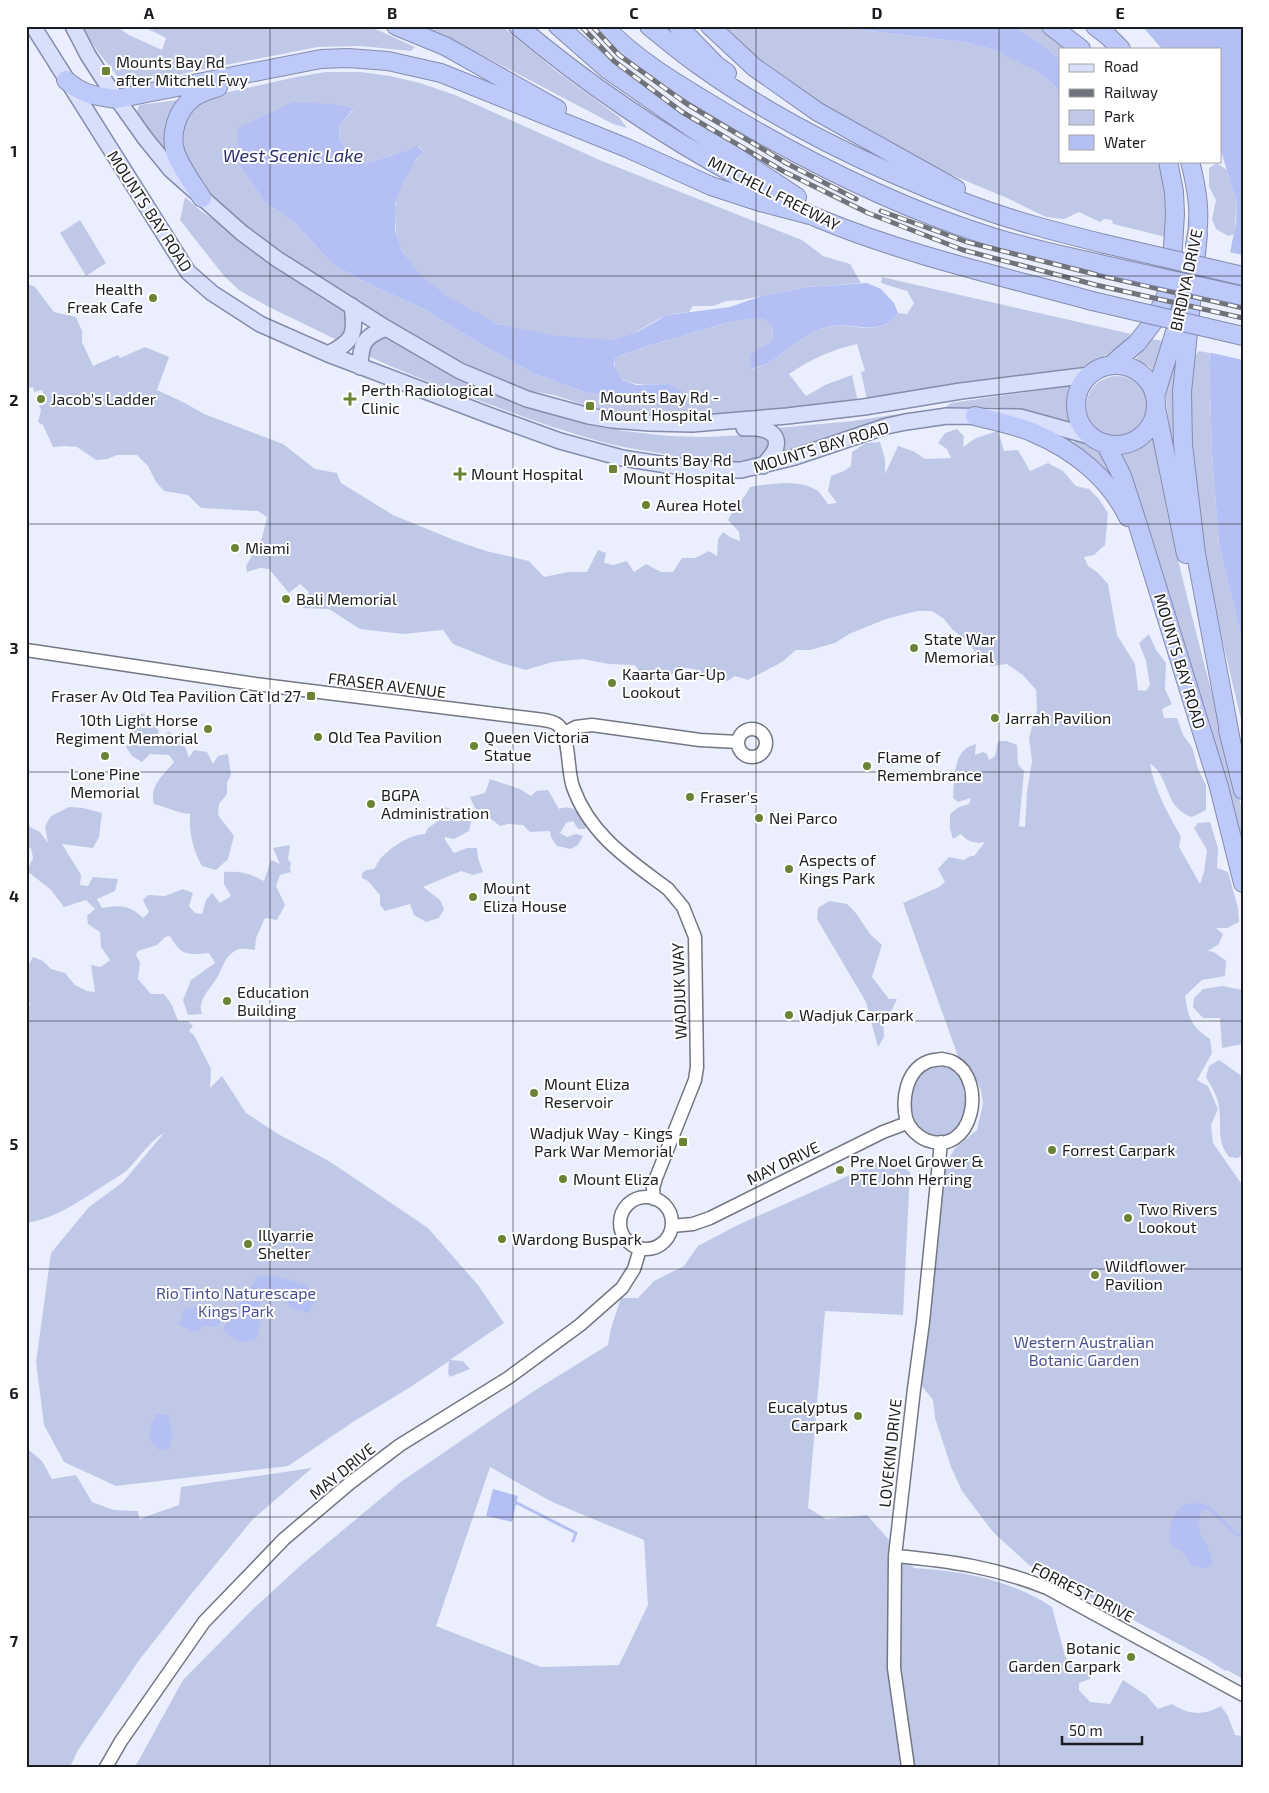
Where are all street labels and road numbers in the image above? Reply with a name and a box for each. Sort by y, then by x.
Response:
street label: MOUNTS BAY ROAD [104,146,197,275]
street label: MITCHELL FREEWAY [705,151,843,234]
street label: BIRDIYA DRIVE [1165,227,1206,333]
street label: MOUNTS BAY ROAD [751,417,891,476]
street label: MOUNTS BAY ROAD [1151,591,1210,731]
street label: FRASER AVENUE [327,668,447,701]
street label: WADJUK WAY [667,942,690,1040]
street label: MAY DRIVE [743,1137,822,1188]
street label: LOVEKIN DRIVE [874,1398,905,1508]
street label: MAY DRIVE [305,1438,378,1503]
street label: FORREST DRIVE [1029,1557,1138,1626]

